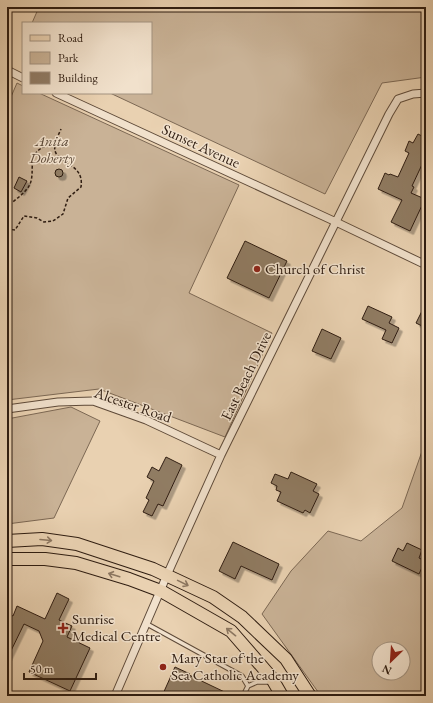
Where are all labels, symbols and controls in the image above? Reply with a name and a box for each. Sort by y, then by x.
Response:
legend [22,22,152,94]
text: Road [58,30,84,46]
text: Park [58,50,79,66]
text: Building [58,70,99,86]
street label: Sunset Avenue [159,119,244,172]
park label: Anita Doherty [28,131,75,167]
place label: Church of Christ [265,259,365,278]
marker: Church of Christ [252,264,262,274]
street label: East Beach Drive [216,328,275,423]
street label: Alcester Road [91,382,175,427]
one-way arrow [39,536,52,543]
one-way arrow [108,571,121,578]
one-way arrow [176,580,188,587]
place label: Sunrise Medical Centre [72,609,161,645]
marker: Sunrise Medical Centre [57,622,69,634]
one-way arrow [225,627,236,636]
north arrow [371,641,411,681]
place label: Mary Star of the Sea Catholic Academy [171,648,299,684]
scale bar [24,655,96,681]
text: 50 m [30,661,54,677]
marker: Mary Star of the Sea Catholic Academy [158,662,168,672]
text: N [380,662,394,678]

